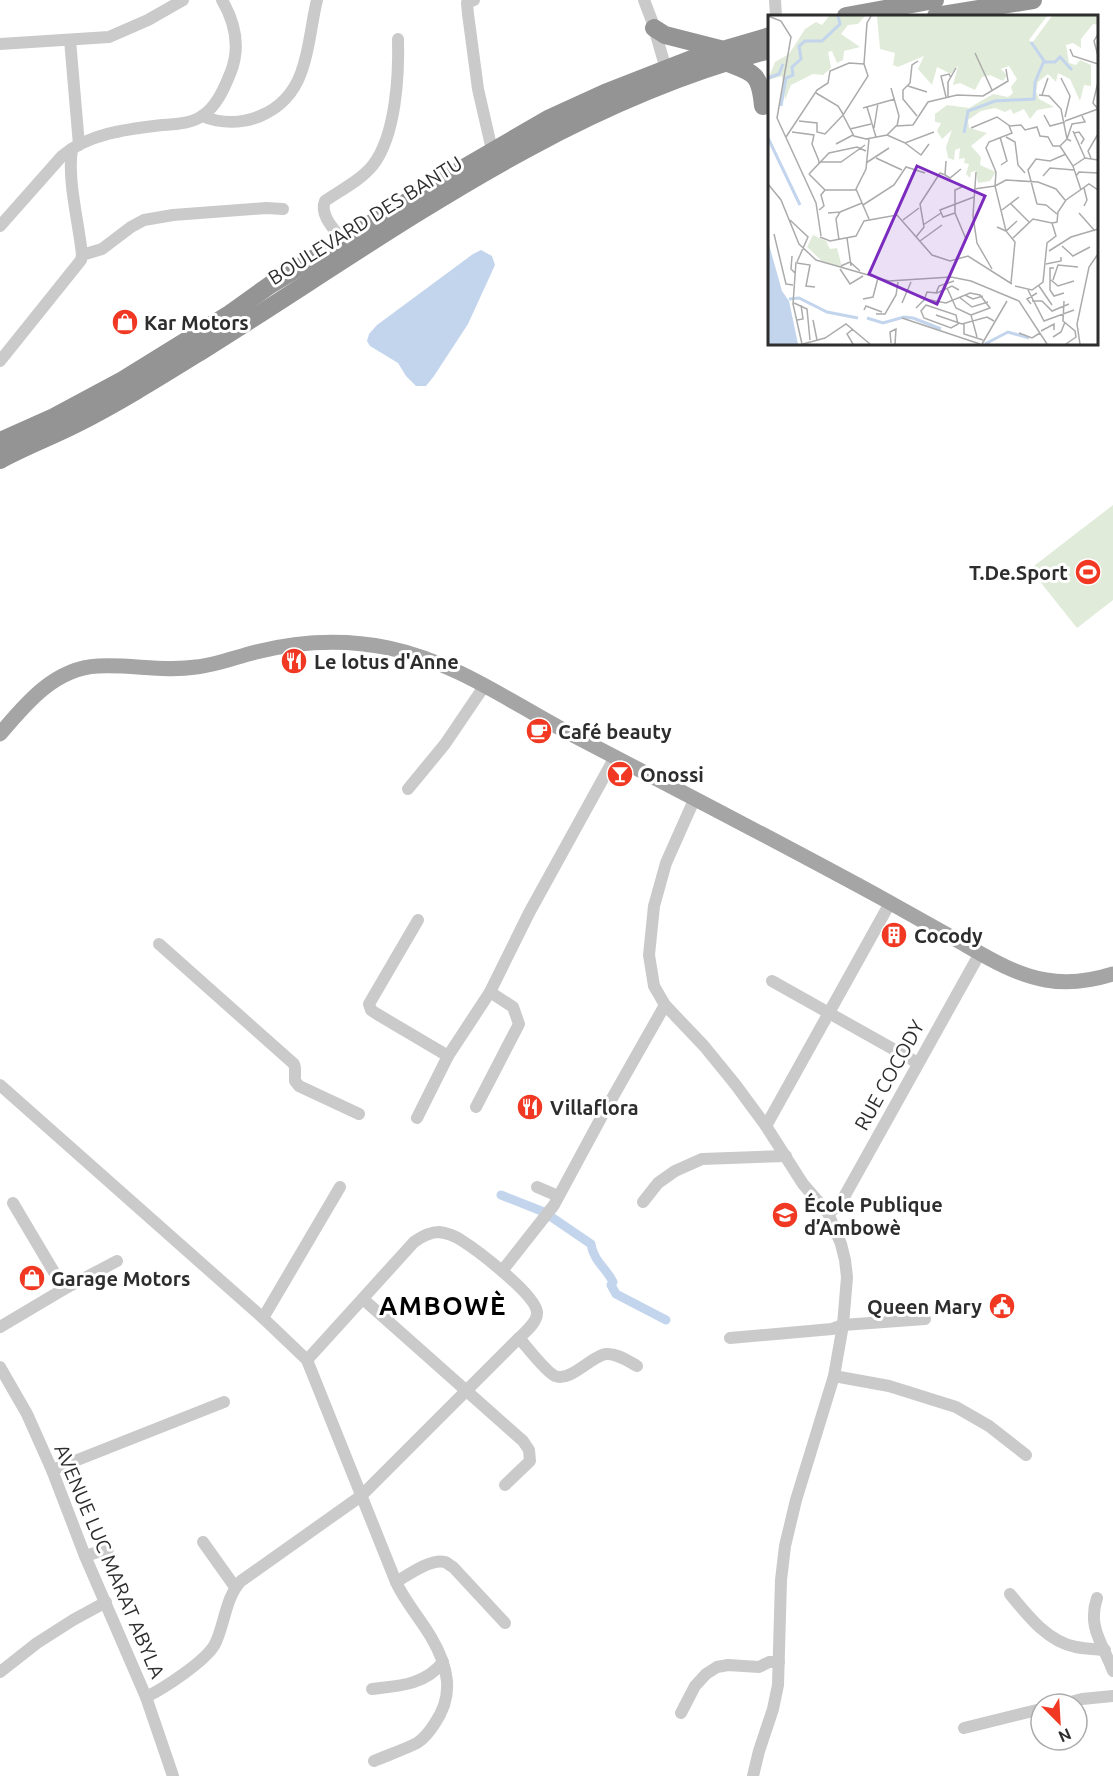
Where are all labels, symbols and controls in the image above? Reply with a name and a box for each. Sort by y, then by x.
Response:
inset map [768,15,1098,345]
street label: BOULEVARD DES BANTU [264,151,466,289]
shop icon: Kar Motors [110,307,140,337]
place label: Kar Motors [144,311,249,334]
sports icon: T.De.Sport [1073,557,1103,587]
place label: T.De.Sport [969,561,1068,584]
restaurant icon: Le lotus d'Anne [279,646,309,676]
place label: Le lotus d'Anne [314,650,459,673]
cafe icon: Café beauty [524,716,554,746]
place label: Café beauty [558,720,672,743]
bar icon: Onossi [605,759,635,789]
place label: Onossi [640,763,704,786]
building icon: Cocody [879,920,909,950]
place label: Cocody [914,924,983,947]
street label: RUE COCODY [849,1016,929,1134]
restaurant icon: Villaflora [515,1092,545,1122]
place label: Villaflora [550,1096,639,1119]
place label: École Publique d’Ambowè [804,1192,943,1239]
school or university icon: École Publique d’Ambowè [770,1200,800,1230]
shop icon: Garage Motors [17,1263,47,1293]
place label: Garage Motors [51,1267,191,1290]
district label: AMBOWÈ [379,1290,507,1320]
public building icon: Queen Mary [987,1291,1017,1321]
place label: Queen Mary [867,1295,982,1318]
street label: AVENUE LUC MARAT ABYLA [50,1441,170,1681]
north arrow [1029,1692,1089,1752]
text: N [1056,1725,1074,1746]

